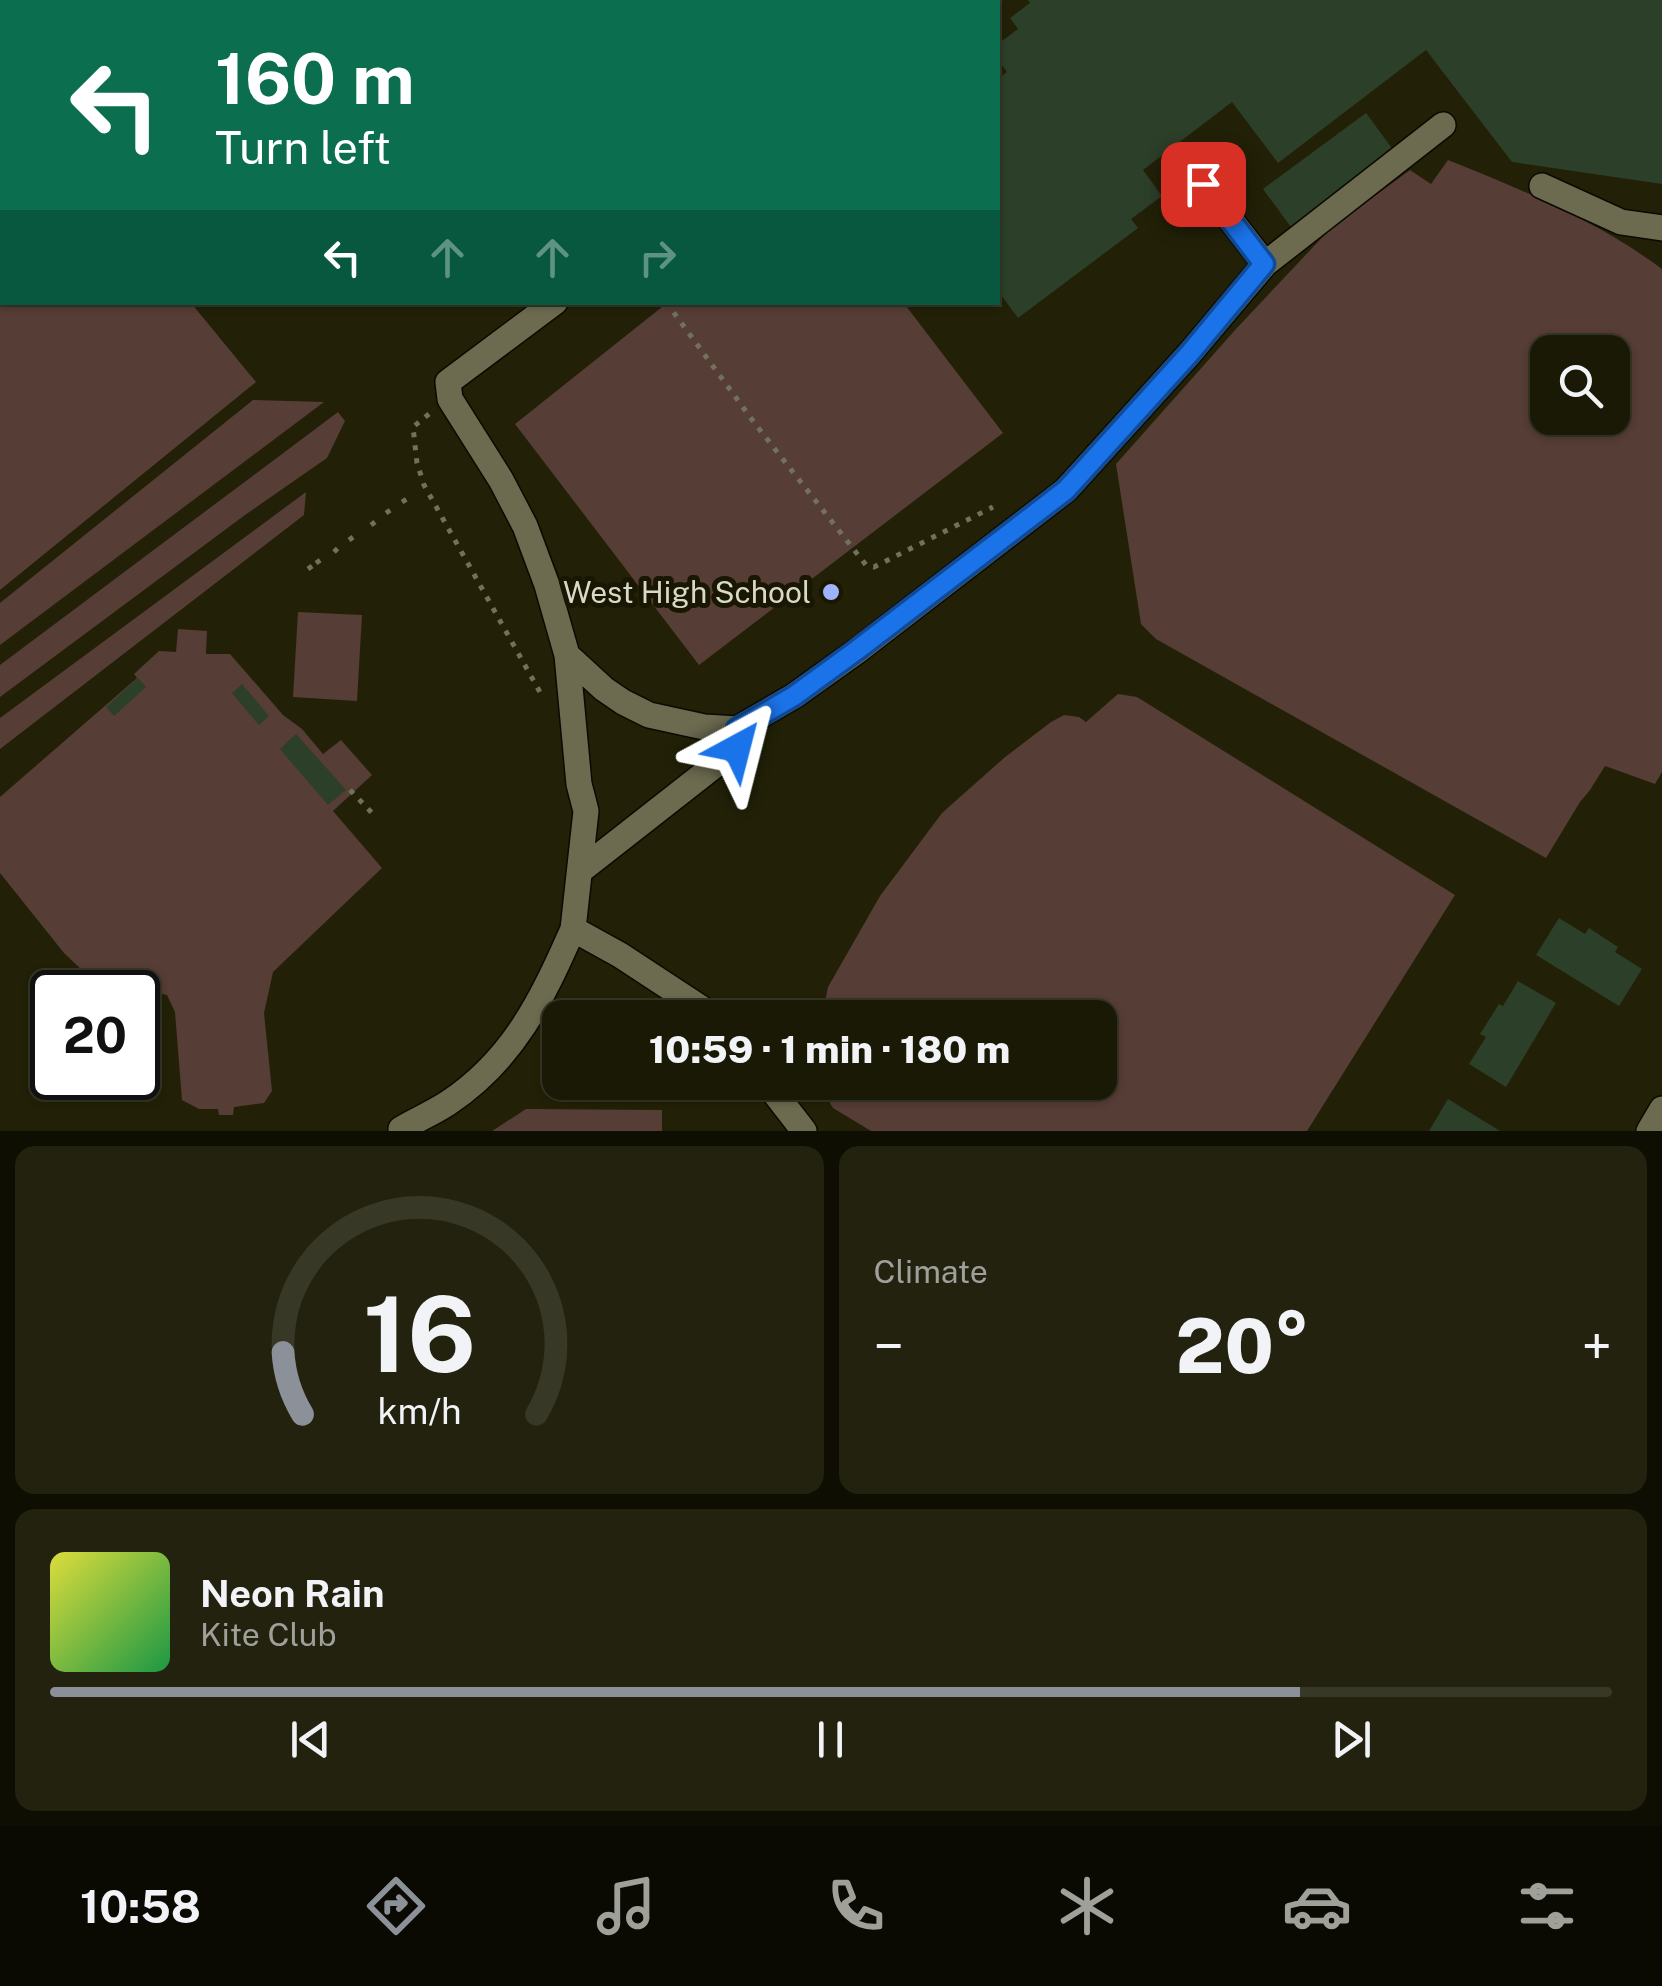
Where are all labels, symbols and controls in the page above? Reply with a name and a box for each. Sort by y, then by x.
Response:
text: 160 m [215,37,415,120]
icon: left [50,40,180,170]
text: Turn left [215,121,391,174]
pin [1161,142,1246,227]
icon: arrive [1176,157,1231,212]
icon: left [315,230,370,285]
icon: ahead [420,230,475,285]
icon: ahead [525,230,580,285]
icon: right [630,230,685,285]
map controls [1530,335,1630,435]
button: search [1530,335,1630,435]
place label: West High School [563,574,811,610]
marker: West High School [820,581,842,603]
position arrow [685,696,789,800]
speed limit sign: 20 [30,970,160,1100]
text: 10:59 · 1 min · 180 m [649,1027,1010,1072]
text: Climate [874,1253,988,1290]
text: 16 [363,1273,476,1395]
text: 20° [1176,1302,1310,1390]
text: − [874,1314,904,1378]
text: + [1581,1314,1612,1378]
text: km/h [377,1390,461,1432]
text: Neon Rain [200,1571,384,1616]
text: Kite Club [200,1616,337,1653]
icon: previous [283,1712,338,1767]
icon: pause [803,1712,858,1767]
icon: next [1324,1712,1379,1767]
icon: directions [361,1871,431,1941]
icon: music [591,1871,661,1941]
icon: phone [821,1871,891,1941]
icon: climate [1052,1871,1122,1941]
icon: car [1282,1871,1352,1941]
icon: filters [1512,1871,1582,1941]
text: 10:58 [80,1880,201,1933]

